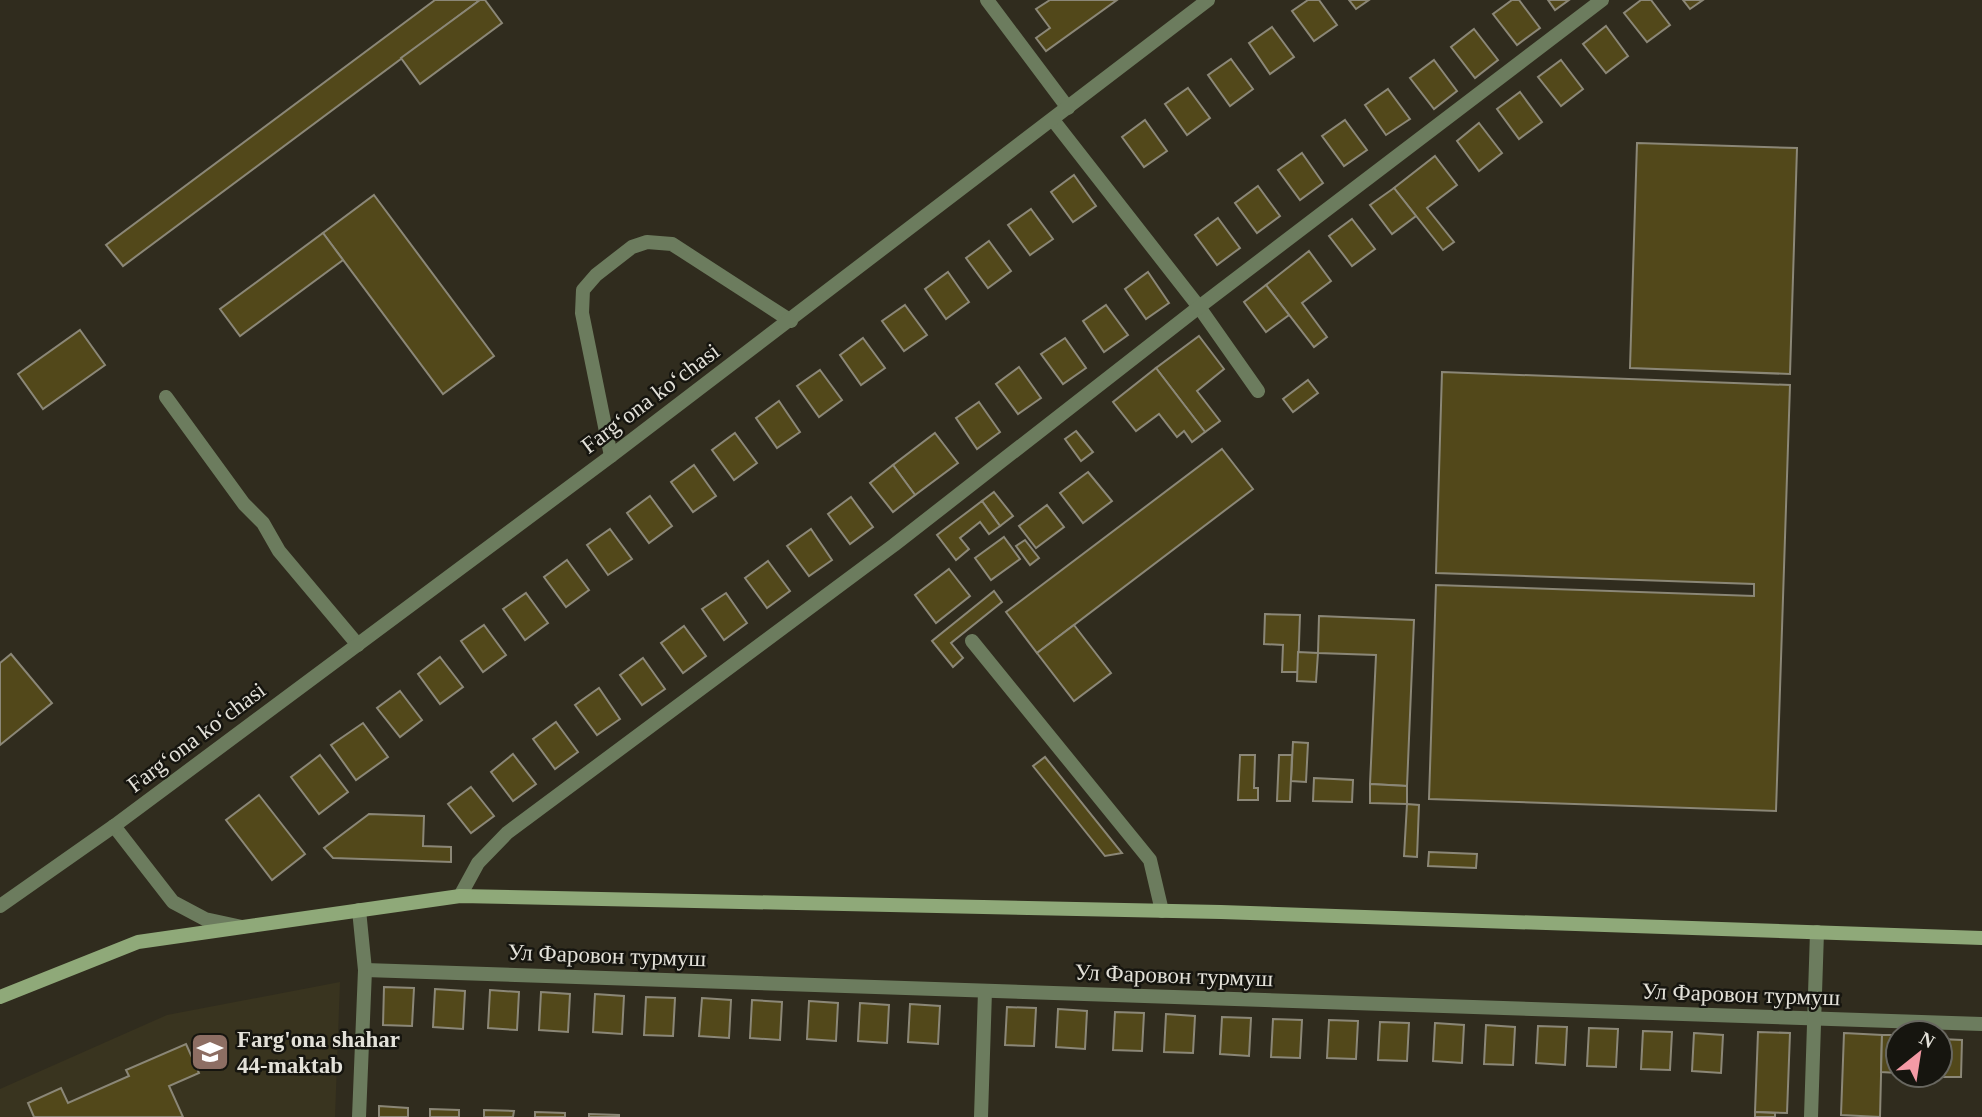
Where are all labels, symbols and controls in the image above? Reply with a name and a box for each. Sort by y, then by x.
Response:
street label: Fargʻona koʻchasi [576,338,724,458]
street label: Fargʻona koʻchasi [122,677,270,797]
street label: Ул Фаровон турмуш [507,940,707,971]
street label: Ул Фаровон турмуш [1074,960,1274,991]
street label: Ул Фаровон турмуш [1641,979,1841,1010]
north arrow [1884,1019,1954,1089]
place label: Farg'ona shahar 44-maktab [237,1027,400,1078]
text: N [1916,1027,1939,1052]
school or university icon: Farg'ona shahar 44-maktab [189,1031,231,1073]

